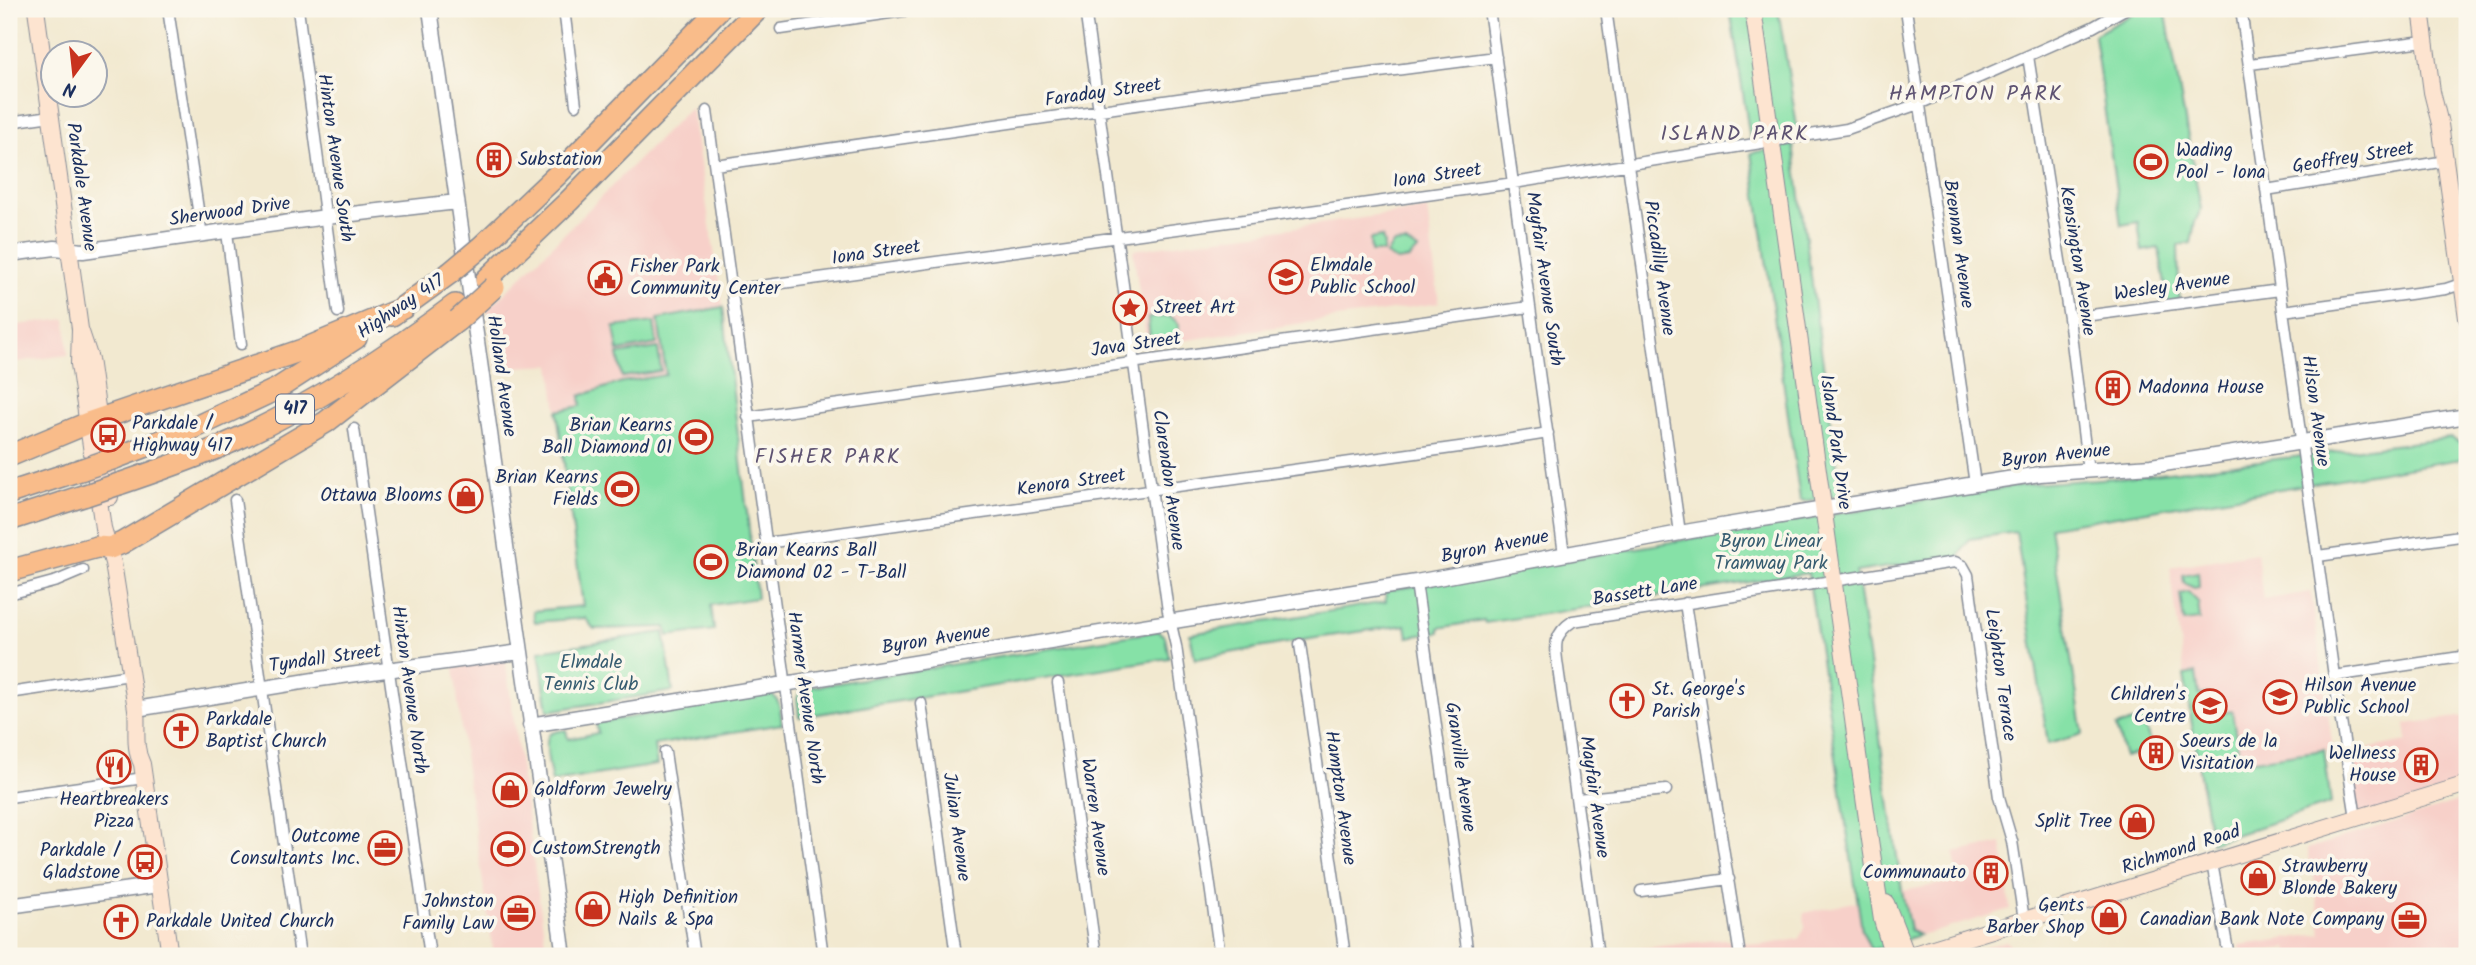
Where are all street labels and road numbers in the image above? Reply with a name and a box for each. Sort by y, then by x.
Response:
street label: Faraday Street [1043,70,1164,116]
street label: Hinton Avenue South [308,72,362,244]
street label: Parkdale Avenue [57,121,105,254]
street label: Geoffrey Street [2290,133,2417,182]
street label: Iona Street [1391,155,1484,197]
street label: Brennan Avenue [1934,178,1982,311]
street label: Kensington Avenue [2050,184,2104,339]
street label: Sherwood Drive [168,189,293,235]
street label: Mayfair Avenue South [1517,190,1571,368]
street label: Piccadilly Avenue [1635,198,1683,338]
street label: Iona Street [830,232,923,274]
street label: Wesley Avenue [2112,264,2233,310]
street label: Highway 417 [351,266,452,347]
street label: Holland Avenue [478,313,524,439]
street label: Java Street [1089,324,1184,366]
street label: Hilson Avenue [2292,353,2338,469]
street label: Island Park Drive [1811,372,1859,512]
road number: 417 [276,394,314,424]
street label: Clarendon Avenue [1143,408,1193,553]
street label: Byron Avenue [2000,435,2113,477]
street label: Kenora Street [1015,460,1128,505]
street label: Byron Avenue [1438,522,1552,572]
street label: Bassett Lane [1590,569,1700,615]
street label: Hinton Avenue North [382,604,436,776]
street label: Leighton Terrace [1976,607,2024,744]
street label: Harmer Avenue North [778,610,832,786]
street label: Byron Avenue [880,617,993,663]
street label: Tyndall Street [267,636,384,682]
street label: Granville Avenue [1436,700,1484,834]
street label: Hampton Avenue [1316,729,1364,868]
street label: Mayfair Avenue [1571,734,1617,861]
street label: Warren Avenue [1072,756,1118,878]
street label: Julian Avenue [934,771,979,884]
street label: Richmond Road [2118,817,2245,883]

